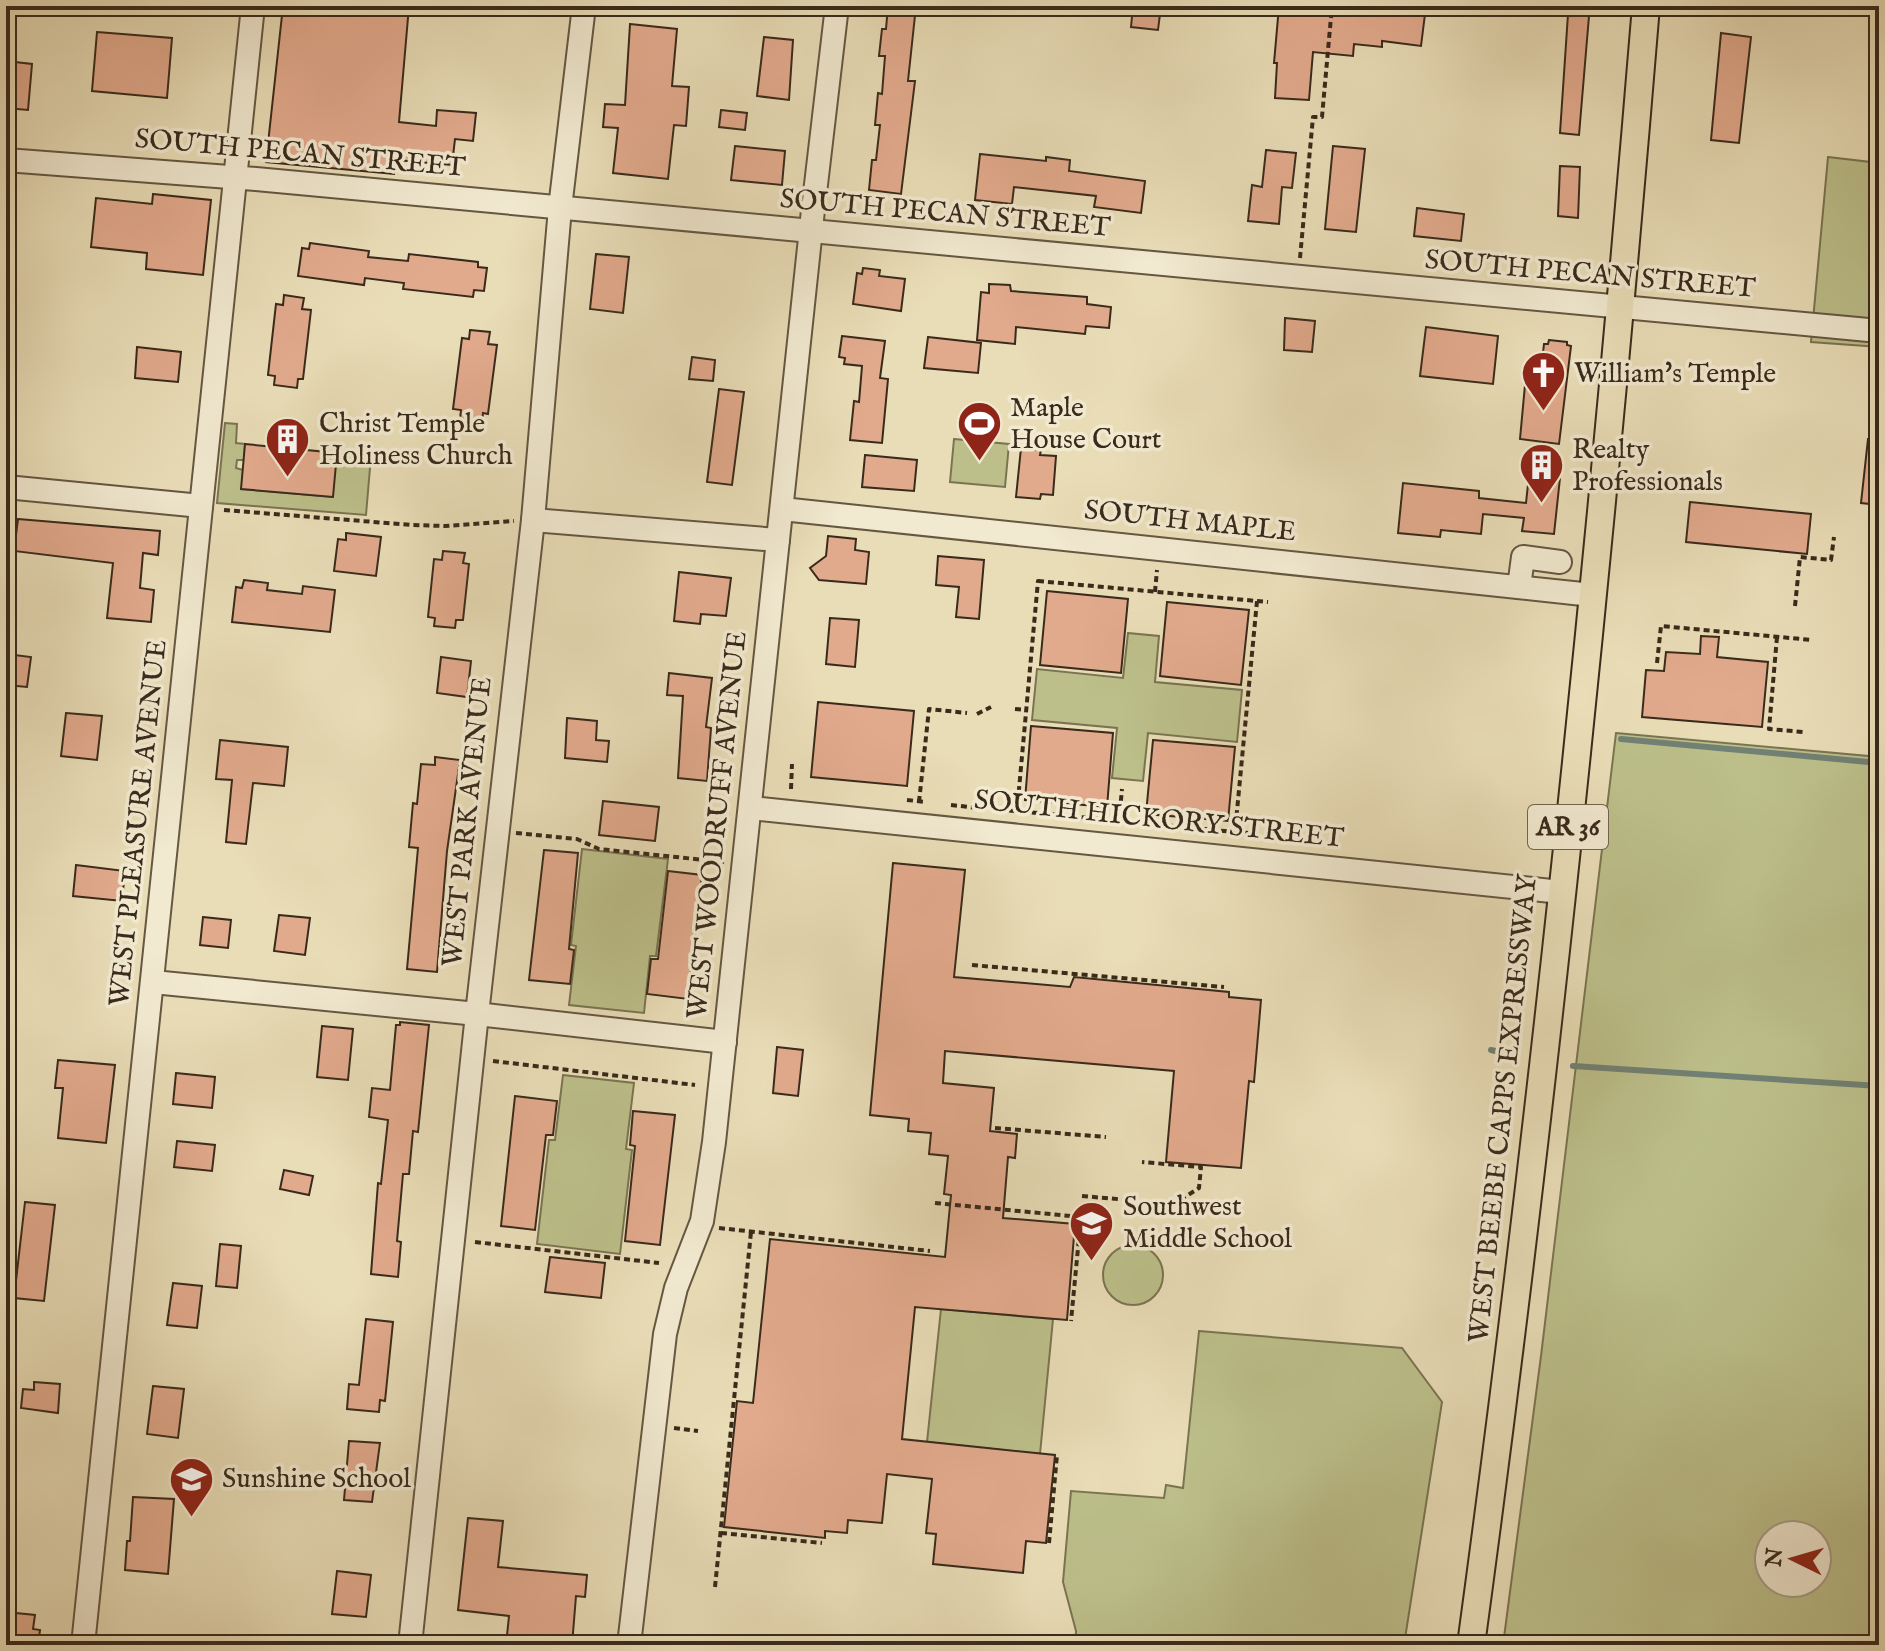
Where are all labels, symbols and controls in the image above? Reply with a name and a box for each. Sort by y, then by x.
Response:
street label: SOUTH PECAN STREET [133,122,467,186]
street label: SOUTH PECAN STREET [778,182,1112,246]
street label: SOUTH PECAN STREET [1423,243,1757,307]
church icon: William's Temple [1519,350,1567,413]
place label: William's Temple [1574,357,1776,392]
place label: Maple House Court [1010,391,1162,458]
sports icon: Maple House Court [955,400,1003,463]
place label: Christ Temple Holiness Church [319,407,513,474]
building icon: Christ Temple Holiness Church [264,416,312,479]
place label: Realty Professionals [1572,433,1723,500]
building icon: Realty Professionals [1517,442,1565,505]
street label: SOUTH MAPLE [1082,493,1298,551]
street label: WEST WOODRUFF AVENUE [680,629,756,1021]
street label: WEST PLEASURE AVENUE [102,638,176,1008]
street label: WEST PARK AVENUE [435,675,501,969]
street label: SOUTH HICKORY STREET [973,783,1346,857]
road number: AR 36 [1528,805,1608,849]
street label: WEST BEEBE CAPPS EXPRESSWAY [1462,871,1546,1345]
place label: Southwest Middle School [1123,1190,1292,1257]
school or university icon: Southwest Middle School [1068,1199,1116,1262]
school or university icon: Sunshine School [167,1455,215,1518]
place label: Sunshine School [222,1462,411,1497]
north arrow [1753,1519,1833,1599]
text: N [1760,1547,1790,1569]

